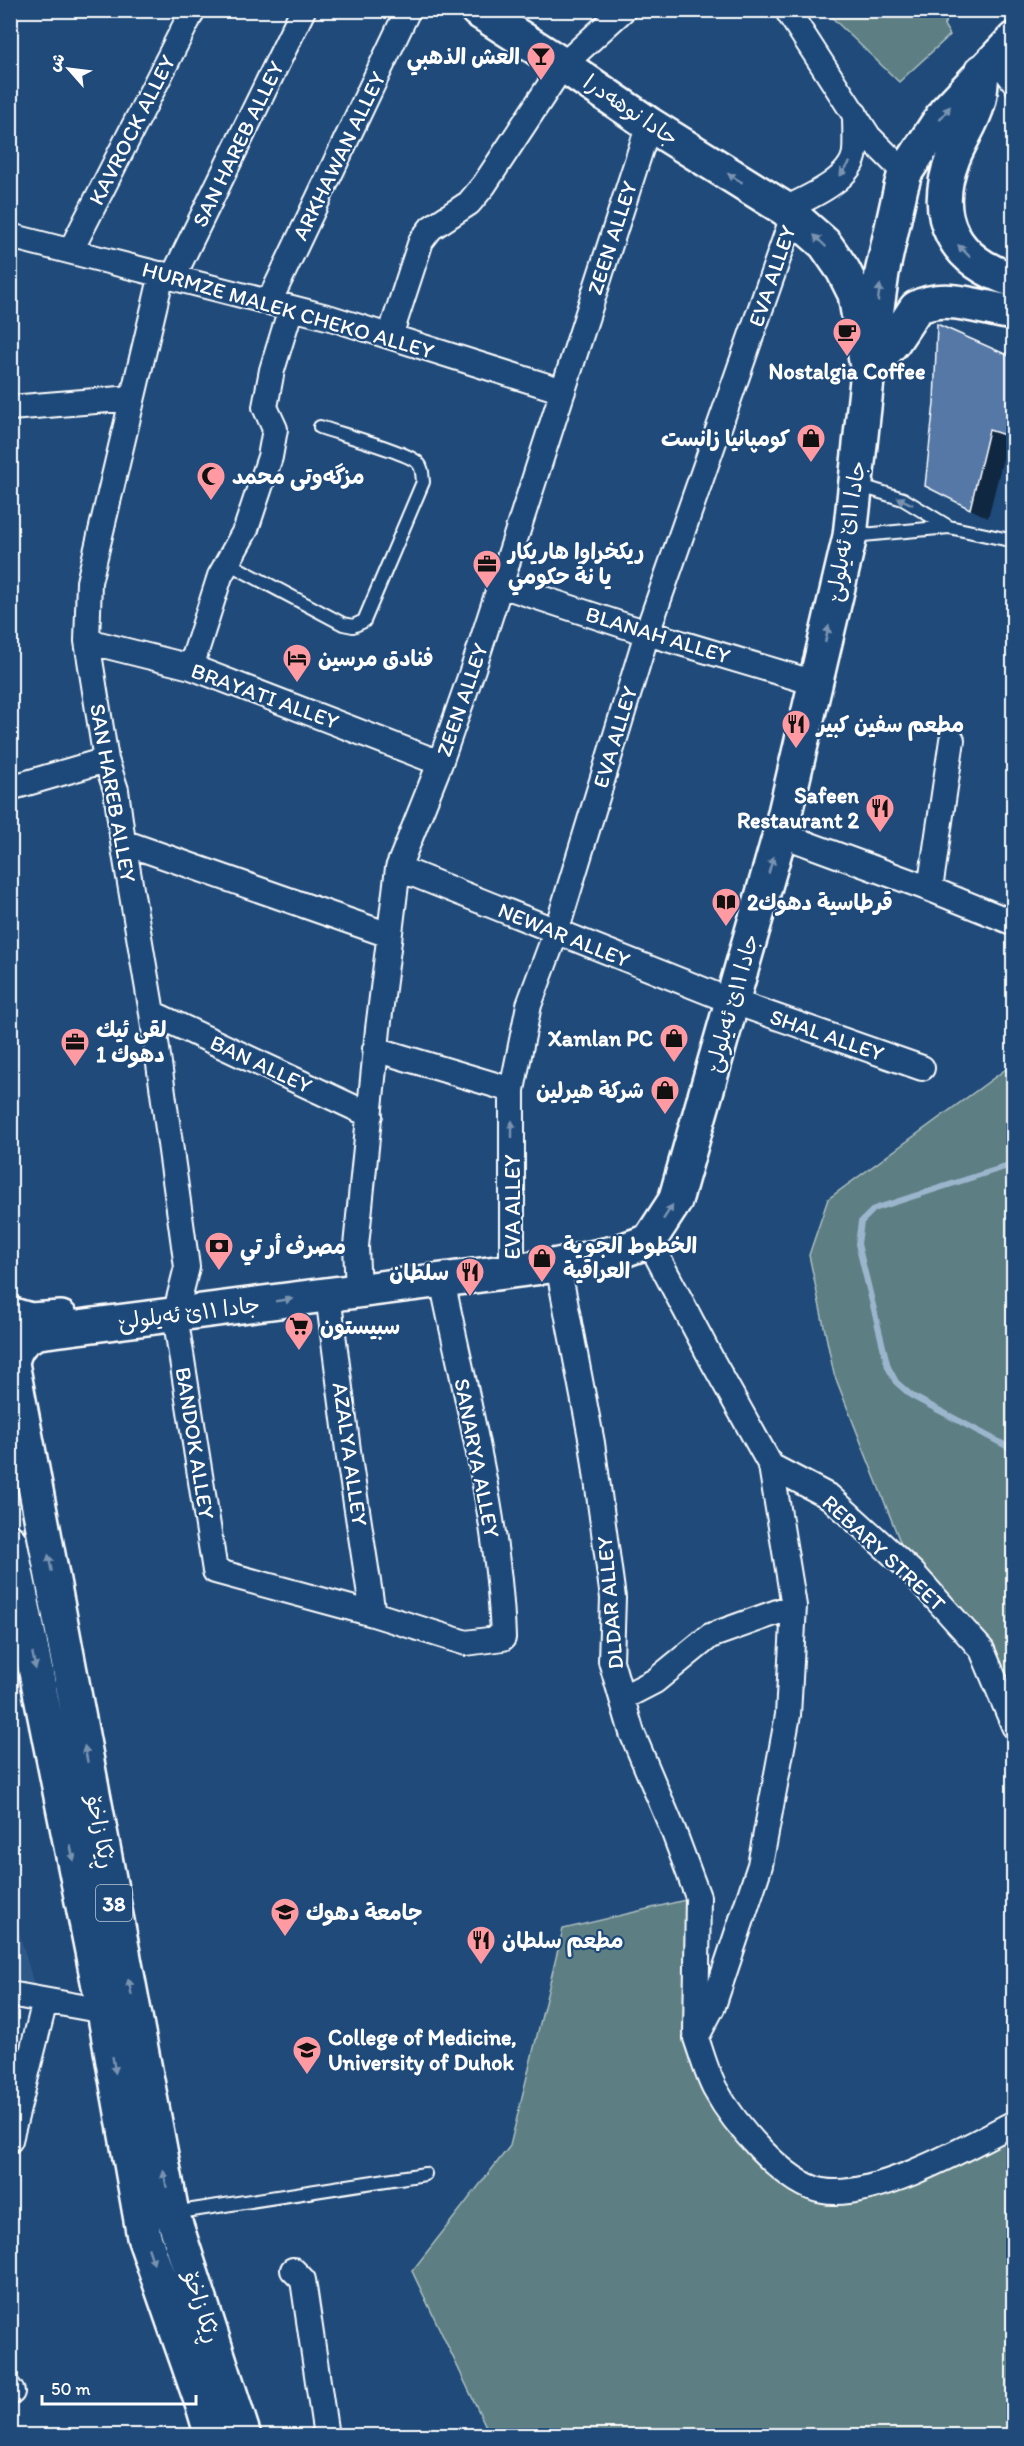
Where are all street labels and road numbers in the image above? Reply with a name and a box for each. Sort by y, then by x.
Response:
street label: KAVROCK ALLEY [83,50,182,209]
street label: SAN HAREB ALLEY [186,56,290,231]
street label: ARKHAWAN ALLEY [286,67,392,245]
street label: جادا نوهەدرا [578,68,684,152]
street label: ZEEN ALLEY [581,177,643,298]
street label: EVA ALLEY [742,221,802,330]
street label: HURMZE MALEK CHEKO ALLEY [139,255,437,365]
street label: جادا ١١ێ ئه‌یلولێ [820,458,873,604]
street label: BLANAH ALLEY [583,600,734,670]
street label: ZEEN ALLEY [430,639,494,760]
street label: BRAYATI ALLEY [187,657,343,735]
street label: EVA ALLEY [587,682,643,791]
street label: SAN HAREB ALLEY [84,702,142,885]
street label: NEWAR ALLEY [494,896,634,974]
street label: جادا ١١ێ ئه‌یلولێ [699,931,766,1076]
street label: SHAL ALLEY [766,1003,888,1067]
street label: BAN ALLEY [206,1029,317,1099]
street label: EVA ALLEY [499,1154,526,1260]
street label: جادا ١١ێ ئه‌یلولێ [117,1291,262,1336]
street label: BANDOK ALLEY [170,1365,220,1521]
street label: SANARYA ALLEY [448,1376,506,1540]
street label: AZALYA ALLEY [327,1381,373,1528]
street label: REBARY STREET [817,1489,952,1618]
street label: DLDAR ALLEY [591,1535,629,1671]
street label: ڕێکا زاخۆ [75,1791,121,1872]
road number: 38 [96,1885,132,1921]
street label: ڕێکا زاخۆ [172,2266,226,2348]

